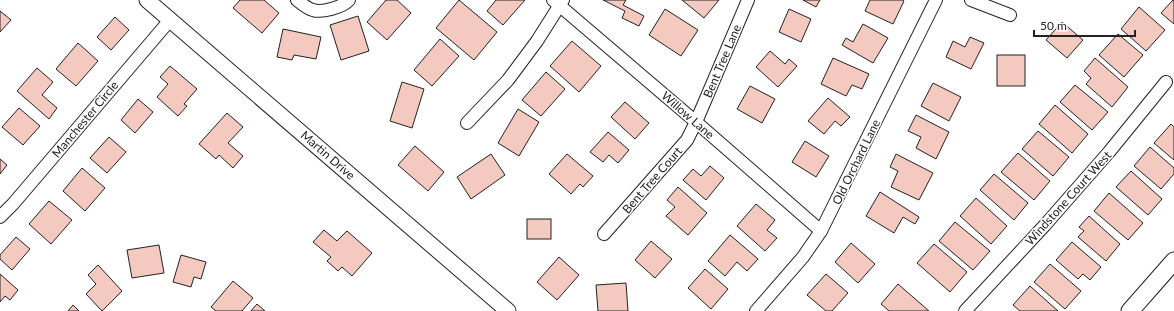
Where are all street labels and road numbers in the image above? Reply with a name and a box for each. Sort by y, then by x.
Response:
street label: Bent Tree Lane [700,22,744,100]
street label: Manchester Circle [49,78,121,160]
street label: Willow Lane [659,88,717,142]
street label: Old Orchard Lane [829,117,883,207]
street label: Martin Drive [298,127,358,183]
street label: Bent Tree Court [619,143,685,216]
street label: Windstone Court West [1022,147,1115,248]

